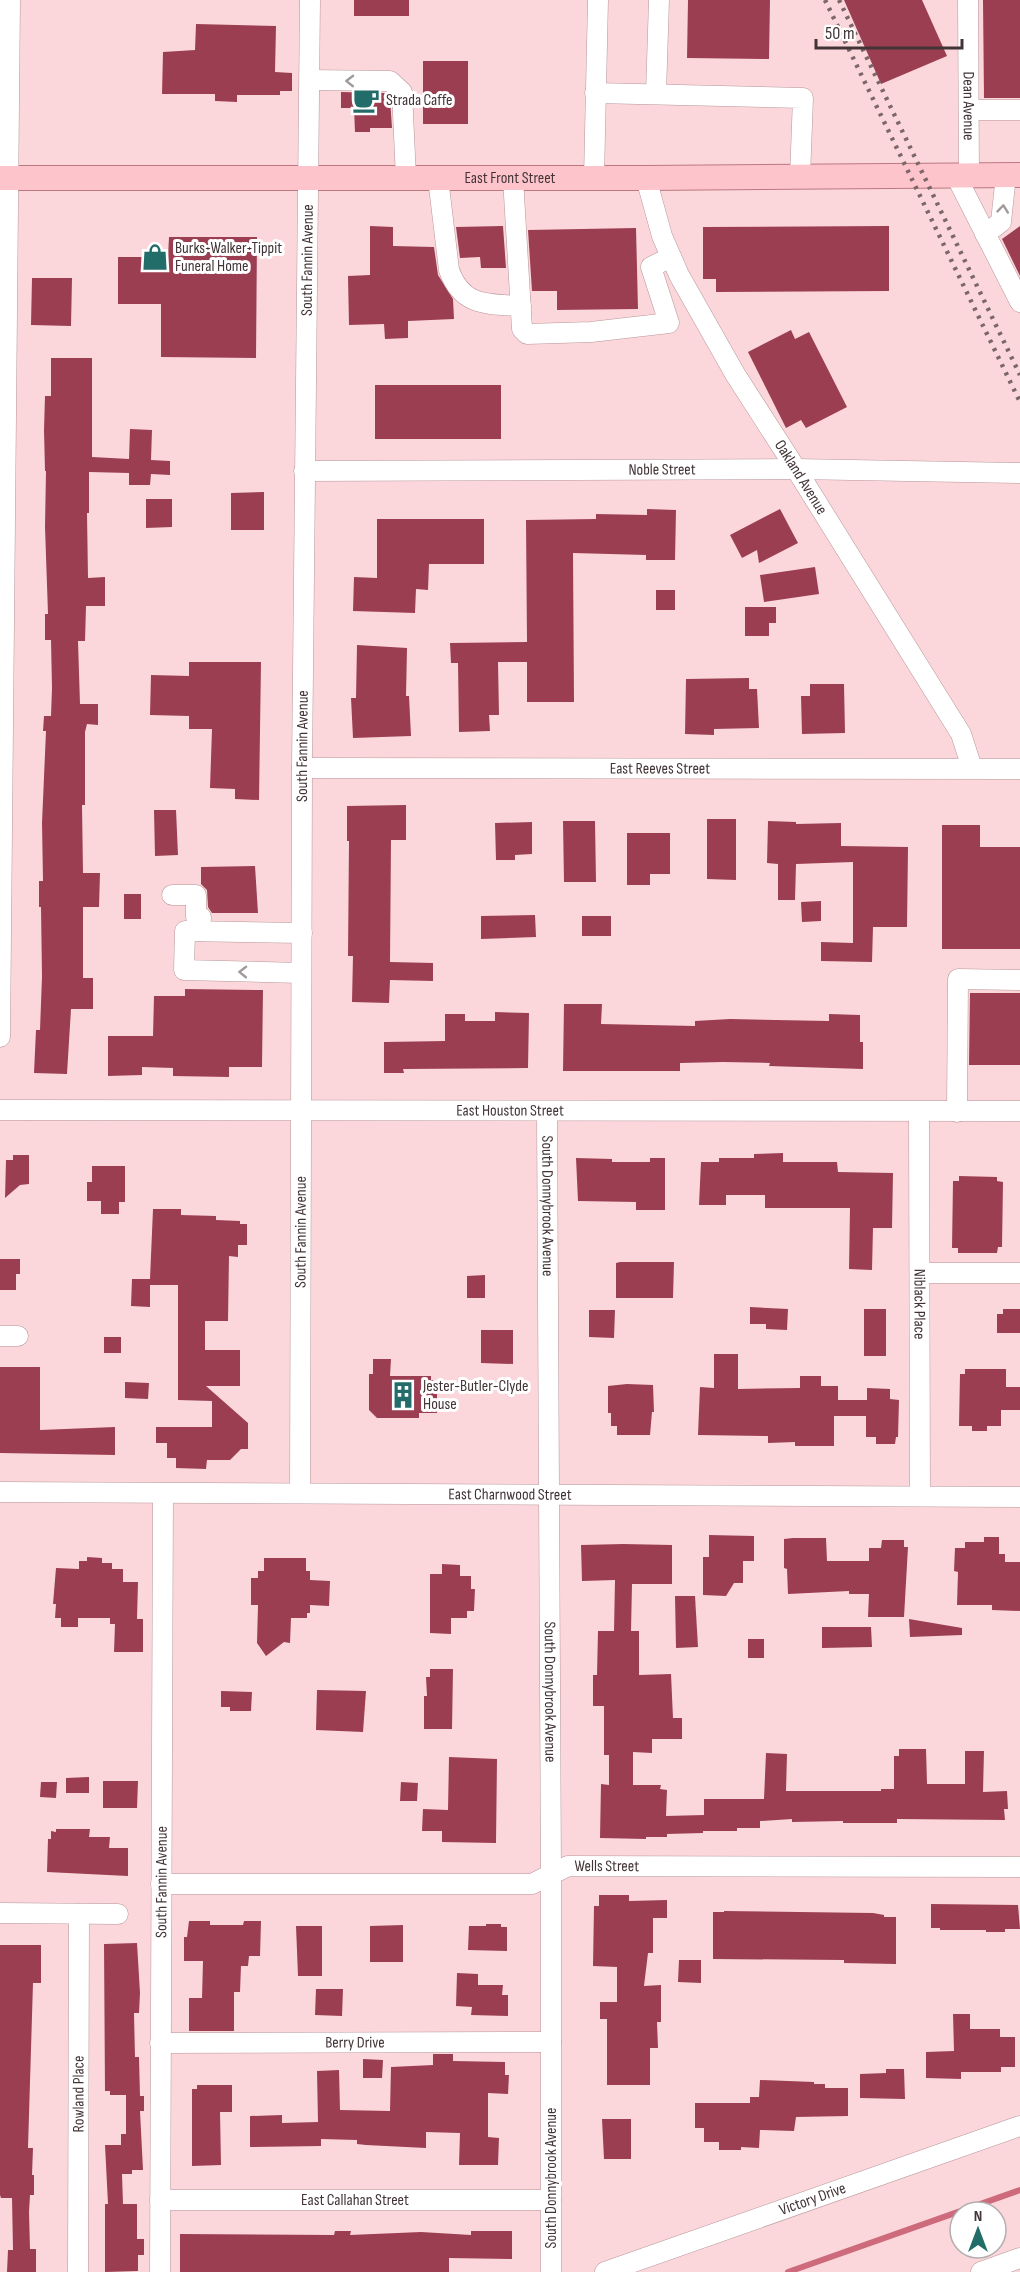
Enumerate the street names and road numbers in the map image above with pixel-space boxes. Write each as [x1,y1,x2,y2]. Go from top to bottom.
street label: Dean Avenue [959,71,978,141]
street label: East Front Street [465,169,556,188]
street label: South Fannin Avenue [297,204,317,316]
street label: Oakland Avenue [770,436,831,518]
street label: Noble Street [628,460,696,479]
street label: South Fannin Avenue [292,690,312,802]
street label: East Reeves Street [610,759,710,778]
street label: East Houston Street [456,1101,564,1120]
street label: South Donnybrook Avenue [538,1135,557,1277]
street label: South Fannin Avenue [291,1176,310,1288]
street label: Niblack Place [910,1269,929,1339]
street label: East Charnwood Street [448,1485,572,1504]
street label: South Donnybrook Avenue [540,1621,560,1763]
street label: South Fannin Avenue [152,1826,171,1938]
street label: Wells Street [574,1857,639,1876]
street label: Berry Drive [325,2033,385,2052]
street label: Rowland Place [69,2056,88,2132]
street label: South Donnybrook Avenue [542,2108,561,2248]
street label: Victory Drive [777,2179,848,2219]
street label: East Callahan Street [301,2191,409,2210]

